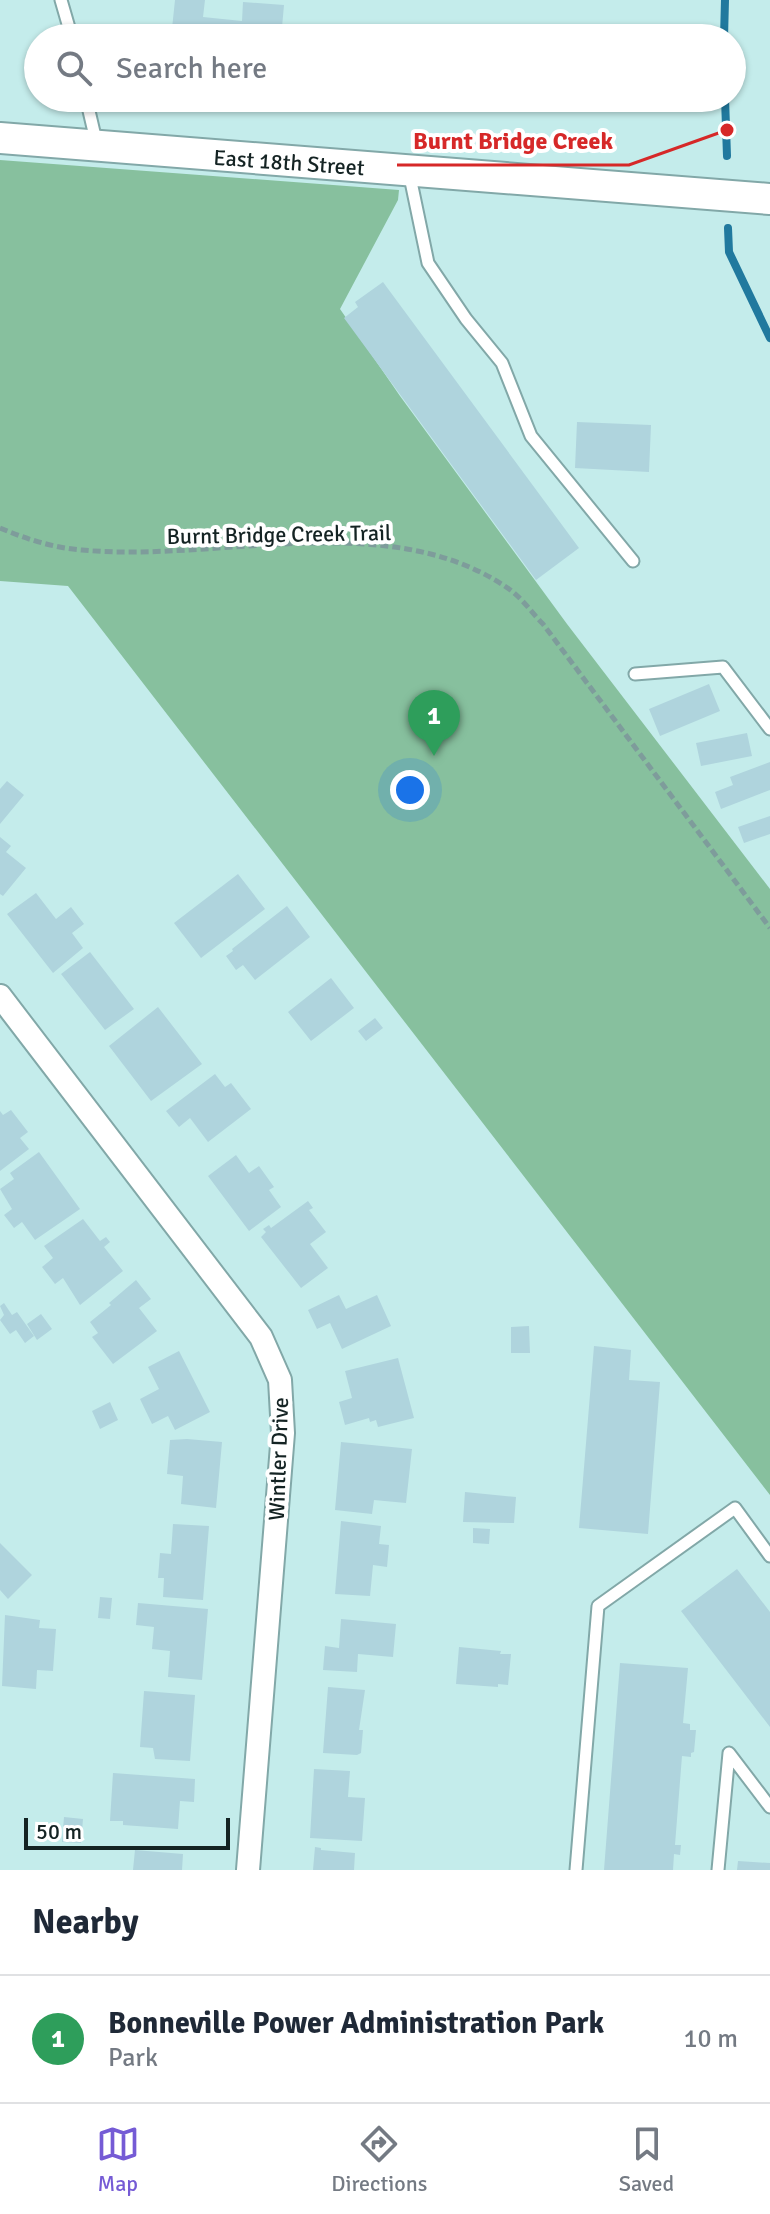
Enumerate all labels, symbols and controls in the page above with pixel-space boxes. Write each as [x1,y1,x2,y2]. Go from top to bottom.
search box [24,24,746,112]
icon: search [52,46,96,90]
text: Search here [116,50,267,87]
callout: Burnt Bridge Creek [397,117,629,165]
text: Burnt Bridge Creek [413,126,613,156]
street label: East 18th Street [213,144,366,181]
street label: Burnt Bridge Creek Trail [166,519,392,550]
pin: 1 [408,690,460,756]
your location [390,770,430,810]
street label: Wintler Drive [263,1397,294,1521]
scale bar [24,1814,230,1850]
text: 50 m [36,1818,82,1845]
text: Nearby [32,1901,139,1943]
text: Bonneville Power Administration Park [108,2005,604,2042]
text: 1 [51,2023,65,2055]
text: 10 m [683,2023,738,2055]
text: Park [108,2042,158,2074]
tab: Map [96,2122,140,2197]
tab: Directions [331,2122,427,2197]
tab: Saved [619,2122,674,2197]

